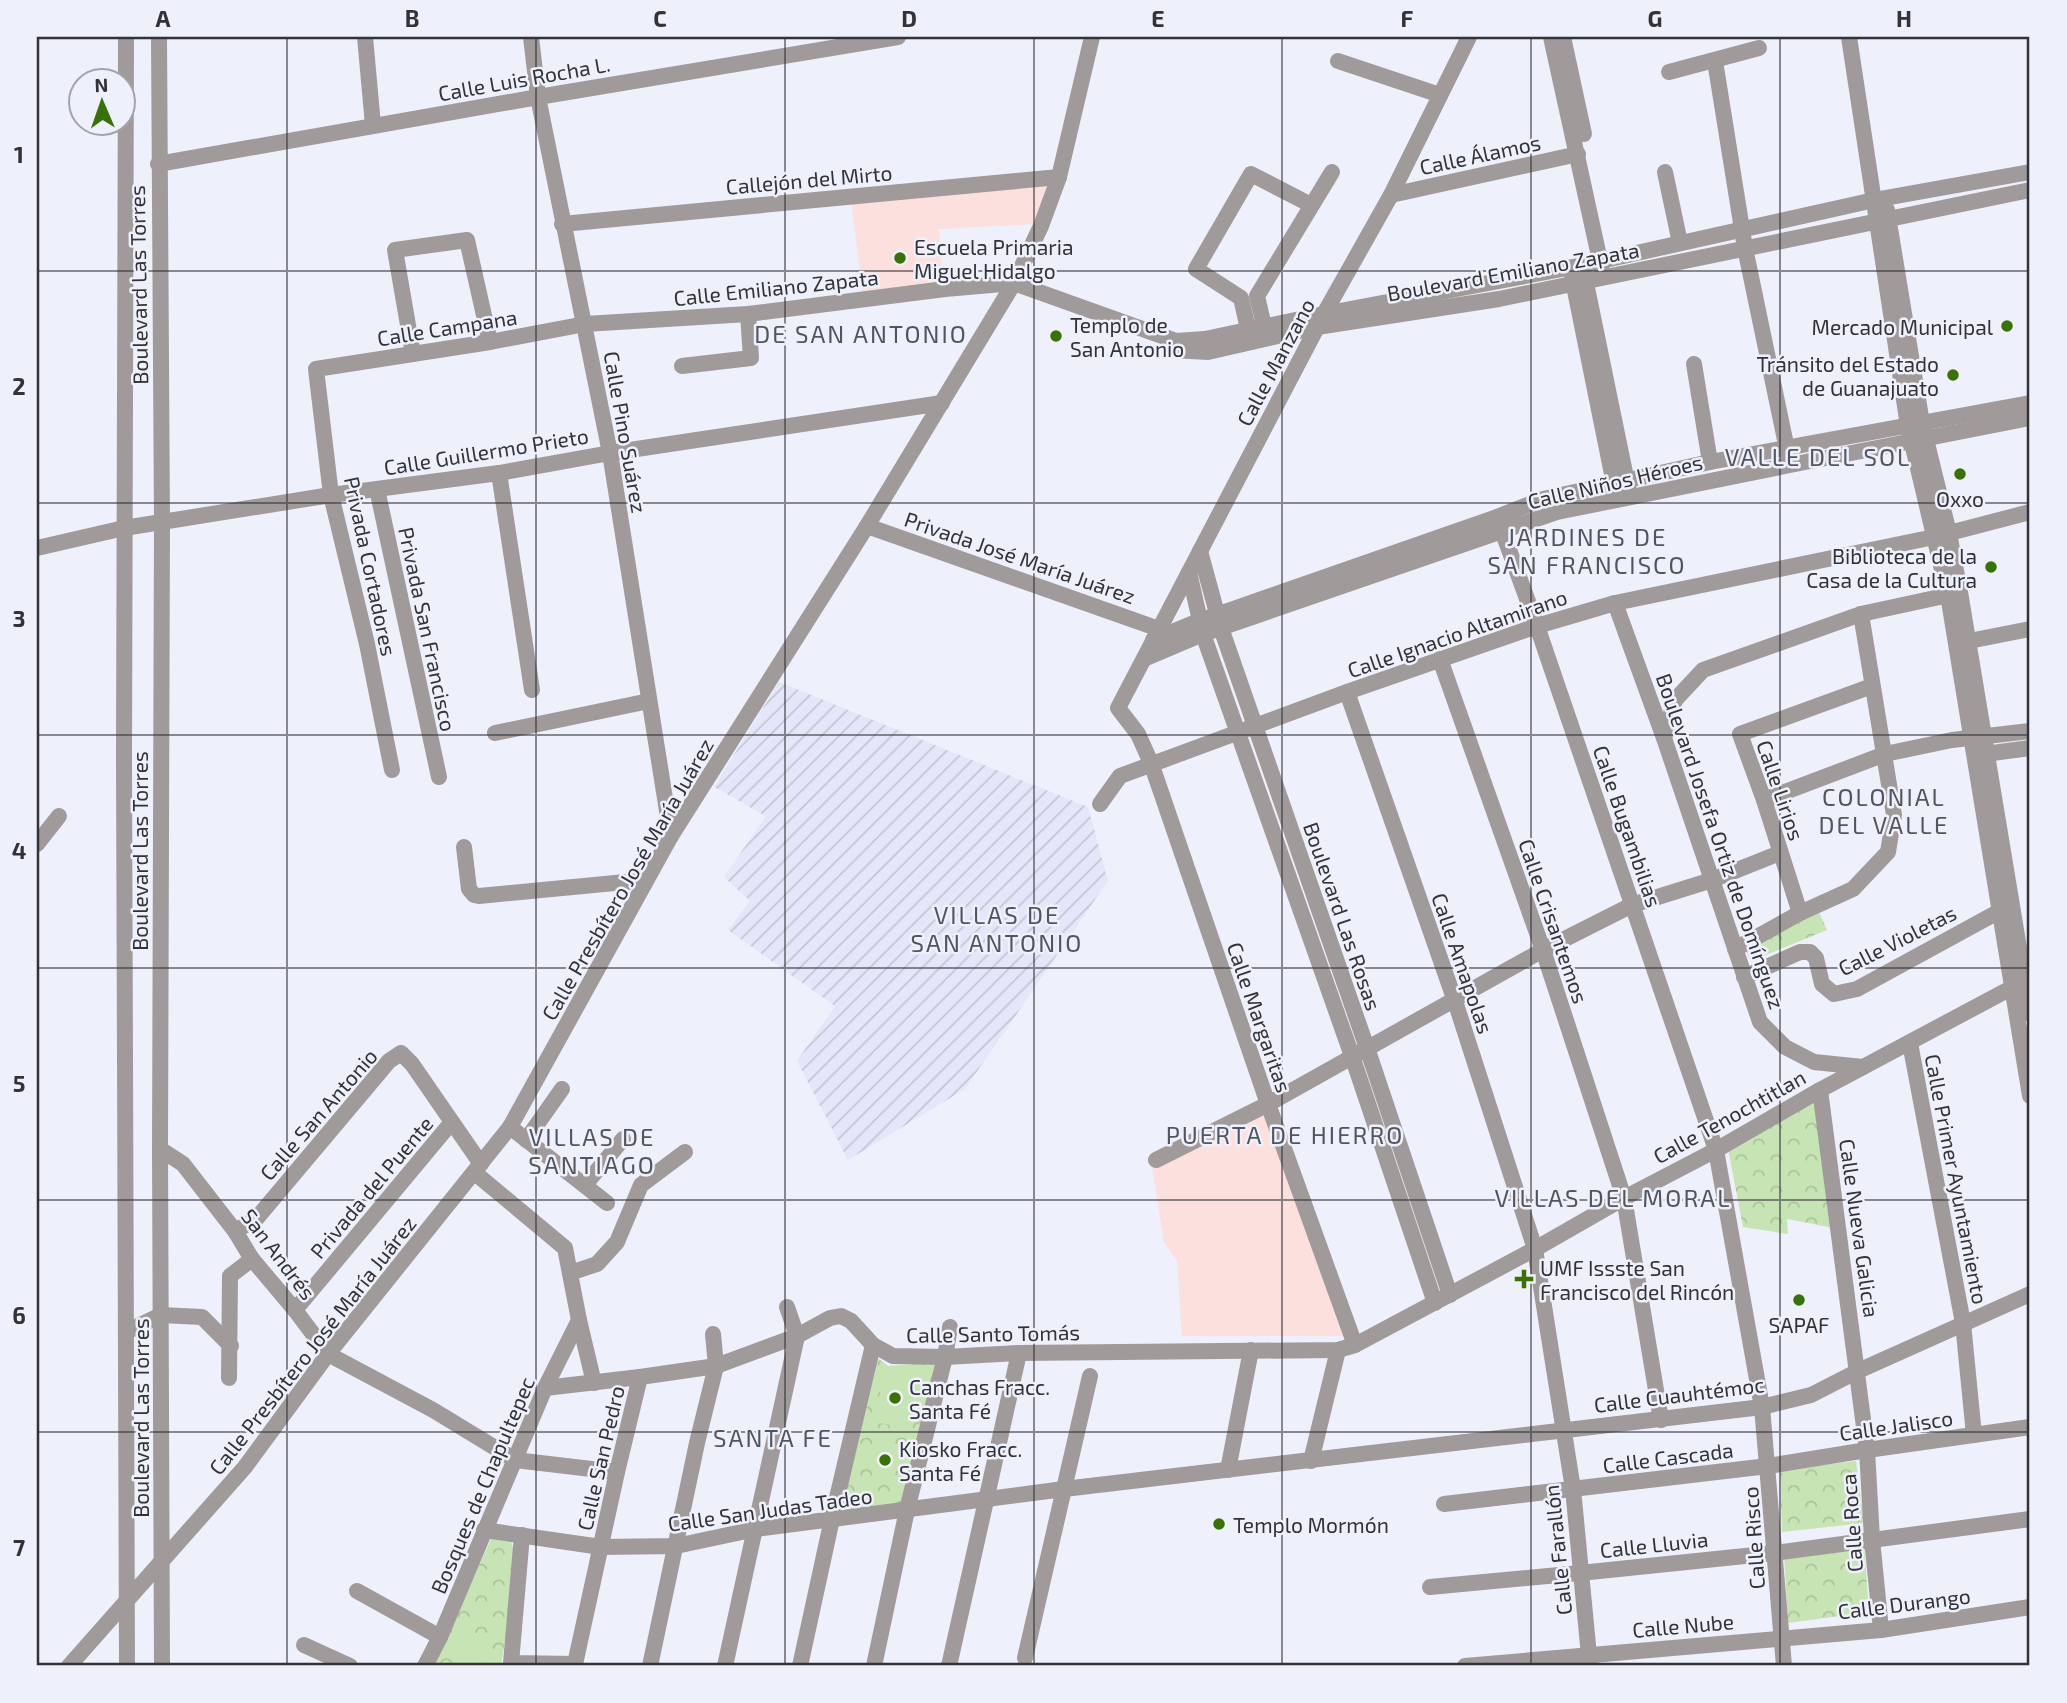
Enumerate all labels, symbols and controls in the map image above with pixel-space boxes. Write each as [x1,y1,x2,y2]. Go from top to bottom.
text: A [155,4,171,32]
text: B [405,4,419,32]
text: C [653,4,667,32]
text: D [901,4,917,32]
text: E [1151,4,1165,32]
text: F [1401,4,1414,32]
text: G [1648,4,1662,32]
text: H [1896,4,1912,32]
street label: Calle Luis Rocha L. [436,51,612,105]
north arrow [66,66,136,136]
text: N [94,73,109,96]
street label: Calle Álamos [1417,129,1543,179]
text: 1 [14,140,24,168]
street label: Callejón del Mirto [725,159,893,200]
street label: Boulevard Las Torres [124,185,152,385]
place label: Escuela Primaria Miguel Hidalgo [914,234,1074,283]
street label: Boulevard Emiliano Zapata [1385,236,1641,306]
marker: Escuela Primaria Miguel Hidalgo [892,250,908,266]
street label: Calle Emiliano Zapata [672,264,880,310]
street label: Calle Manzano [1231,294,1319,430]
street label: Calle Campana [375,304,519,350]
place label: Templo de San Antonio [1070,312,1184,361]
place label: Mercado Municipal [1811,314,1994,339]
marker: Mercado Municipal [1999,318,2015,334]
district label: DE SAN ANTONIO [754,319,968,348]
marker: Templo de San Antonio [1048,328,1064,344]
street label: Calle Pino Suárez [599,349,653,515]
place label: Tránsito del Estado de Guanajuato [1756,351,1939,401]
marker: Tránsito del Estado de Guanajuato [1945,367,1961,383]
text: 2 [12,372,26,400]
street label: Calle Guillermo Prieto [382,422,590,480]
district label: VALLE DEL SOL [1725,442,1911,471]
street label: Calle Niños Héroes [1525,449,1705,513]
marker: Oxxo [1952,466,1968,482]
street label: Privada Cortadores [340,474,402,658]
place label: Oxxo [1936,486,1984,511]
street label: Privada José María Juárez [901,506,1139,608]
district label: JARDINES DE SAN FRANCISCO [1487,522,1687,579]
street label: Privada San Francisco [394,525,462,733]
place label: Biblioteca de la Casa de la Cultura [1806,543,1977,592]
marker: Biblioteca de la Casa de la Cultura [1983,559,1999,575]
street label: Calle Ignacio Altamirano [1344,584,1570,682]
text: 3 [12,604,26,632]
street label: Boulevard Josefa Ortiz de Domínguez [1652,670,1790,1012]
street label: Calle Presbítero José María Juárez [536,734,718,1024]
street label: Calle Lirios [1752,737,1810,843]
street label: Calle Bugambilias [1589,742,1667,910]
street label: Boulevard Las Torres [127,751,152,951]
district label: COLONIAL DEL VALLE [1819,782,1949,839]
street label: Boulevard Las Rosas [1299,819,1387,1013]
text: 4 [12,836,26,864]
street label: Calle Crisantemos [1514,836,1594,1006]
street label: Calle Amapolas [1427,889,1499,1037]
district label: VILLAS DE SAN ANTONIO [911,900,1083,957]
street label: Calle Violetas [1834,900,1960,980]
street label: Calle Margaritas [1223,939,1297,1095]
street label: Calle San Antonio [254,1043,382,1185]
street label: Calle Primer Ayuntamiento [1920,1052,1994,1306]
street label: Calle Tenochtitlan [1648,1064,1810,1168]
text: 5 [13,1069,25,1097]
street label: Privada del Puente [304,1111,438,1263]
district label: PUERTA DE HIERRO [1166,1120,1404,1149]
district label: VILLAS DE SANTIAGO [528,1122,656,1179]
street label: Calle Nueva Galicia [1835,1137,1885,1319]
district label: VILLAS DEL MORAL [1494,1183,1732,1212]
street label: San Andrés [237,1204,321,1304]
street label: Calle Presbítero José María Juárez [203,1211,421,1479]
place label: UMF Issste San Francisco del Rincón [1540,1255,1734,1304]
marker: UMF Issste San Francisco del Rincón [1514,1269,1534,1289]
marker: SAPAF [1791,1292,1807,1308]
text: 6 [12,1301,26,1329]
place label: SAPAF [1769,1312,1829,1337]
street label: Boulevard Las Torres [128,1318,153,1518]
street label: Calle Santo Tomás [906,1319,1080,1347]
street label: Calle Cuauhtémoc [1592,1371,1766,1417]
street label: Bosques de Chapultepec [425,1373,539,1597]
place label: Canchas Fracc. Santa Fé [909,1374,1050,1423]
street label: Calle San Pedro [571,1383,629,1533]
marker: Canchas Fracc. Santa Fé [887,1390,903,1406]
street label: Calle Jalisco [1838,1405,1954,1445]
district label: SANTA FE [713,1423,833,1452]
place label: Kiosko Fracc. Santa Fé [899,1436,1022,1485]
street label: Calle Cascada [1601,1437,1735,1477]
marker: Kiosko Fracc. Santa Fé [877,1452,893,1468]
street label: Calle Roca [1835,1473,1867,1573]
street label: Calle San Judas Tadeo [666,1482,874,1536]
street label: Calle Farallón [1538,1484,1576,1616]
street label: Calle Risco [1737,1486,1769,1590]
place label: Templo Mormón [1233,1512,1389,1537]
marker: Templo Mormón [1211,1516,1227,1532]
street label: Calle Lluvia [1599,1526,1709,1562]
text: 7 [13,1533,25,1561]
street label: Calle Durango [1836,1582,1972,1624]
street label: Calle Nube [1631,1608,1735,1642]

